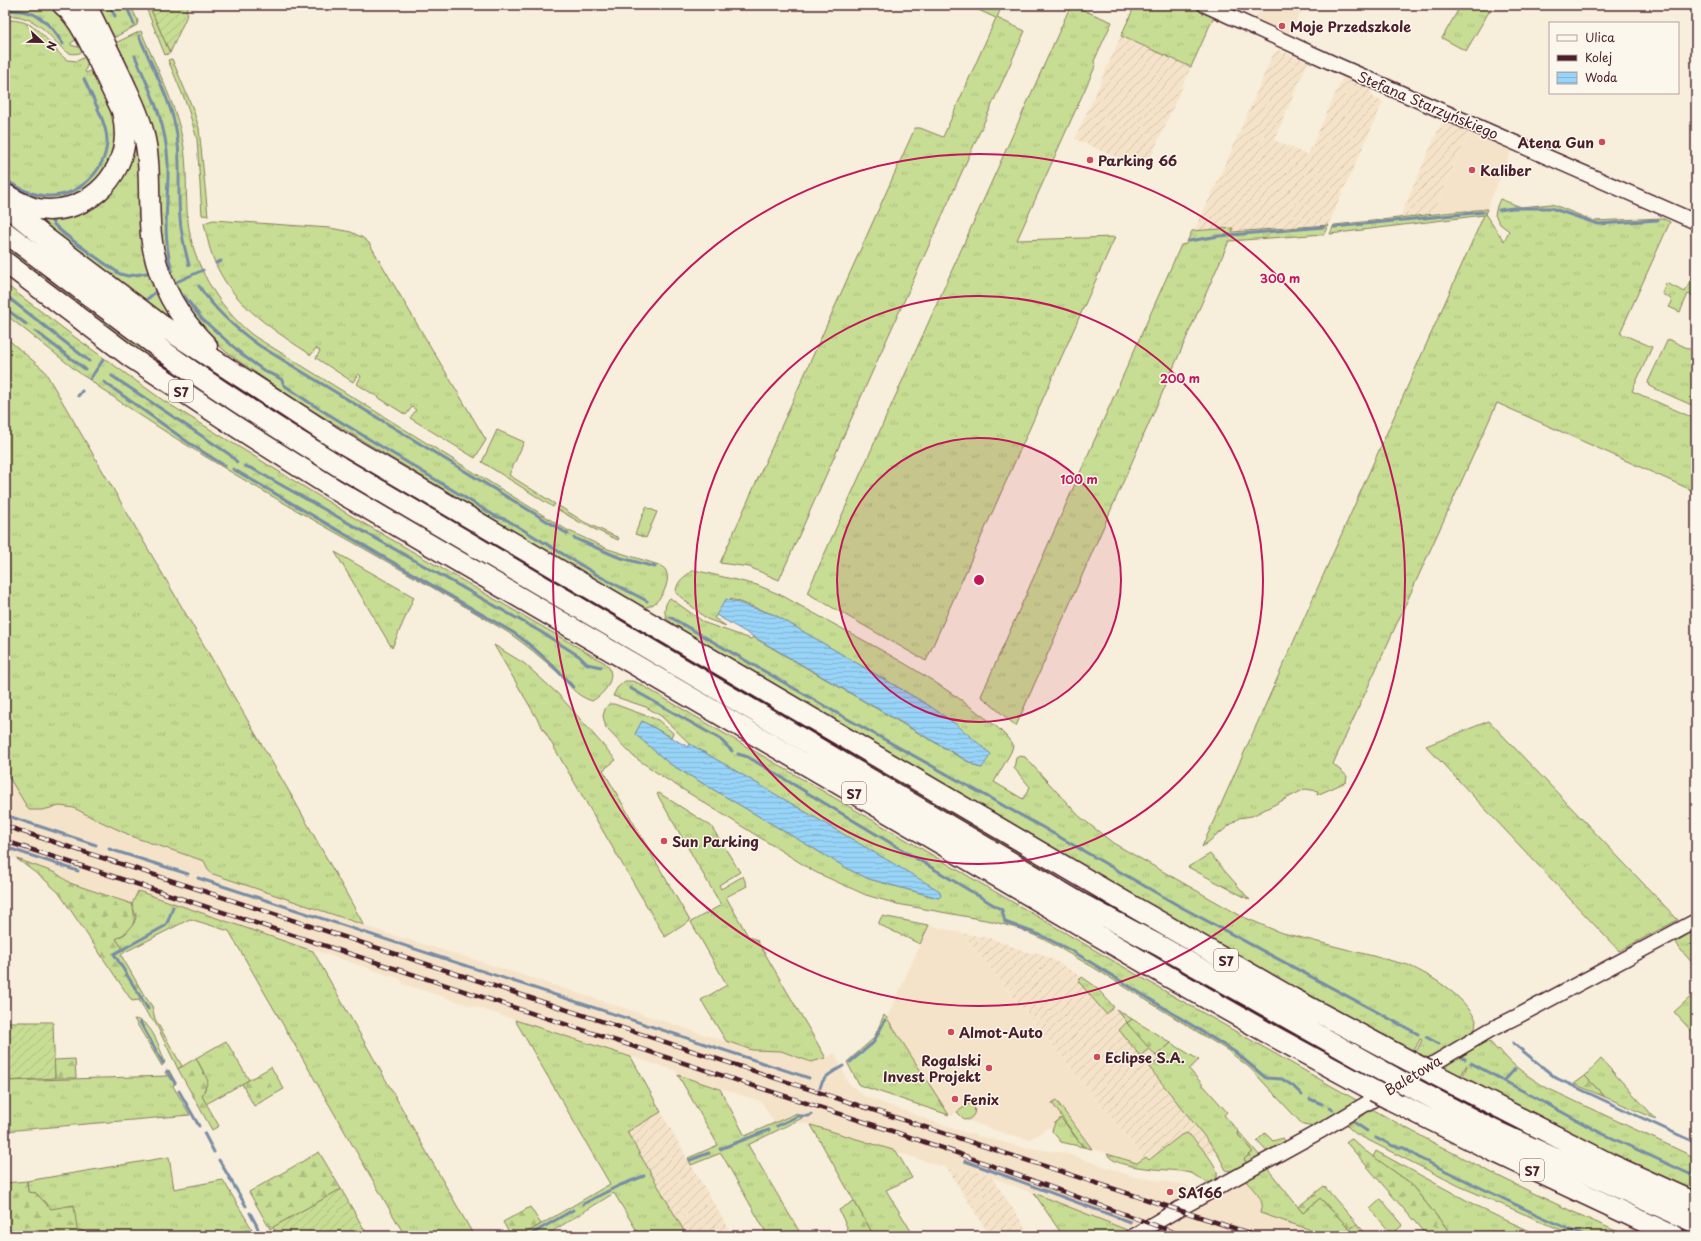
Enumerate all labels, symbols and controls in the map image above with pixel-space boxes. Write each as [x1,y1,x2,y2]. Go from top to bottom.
place label: Moje Przedszkole [1290,16,1411,37]
marker: Moje Przedszkole [1277,21,1287,31]
north arrow [22,22,62,62]
legend [1549,22,1679,94]
text: Ulica [1585,28,1615,46]
text: N [42,39,61,53]
text: Kolej [1585,48,1612,66]
street label: Stefana Starzyńskiego [1354,66,1502,144]
text: Woda [1585,68,1618,86]
place label: Atena Gun [1518,132,1594,153]
marker: Atena Gun [1597,137,1607,147]
place label: Parking 66 [1098,150,1177,171]
marker: Parking 66 [1085,155,1095,165]
place label: Kaliber [1480,160,1532,181]
marker: Kaliber [1467,165,1477,175]
text: 300 m [1260,269,1300,287]
text: 200 m [1160,369,1200,387]
road number: S7 [169,380,193,402]
text: 100 m [1060,470,1098,488]
centre of rings [972,573,986,587]
road number: S7 [842,782,866,804]
place label: Sun Parking [672,831,759,852]
marker: Sun Parking [659,836,669,846]
road number: S7 [1214,949,1238,971]
place label: Almot-Auto [959,1022,1043,1043]
marker: Almot-Auto [946,1027,956,1037]
place label: Eclipse S.A. [1105,1047,1185,1068]
place label: Rogalski Invest Projekt [883,1050,981,1087]
street label: Baletowa [1381,1050,1446,1100]
marker: Eclipse S.A. [1092,1052,1102,1062]
marker: Rogalski Invest Projekt [984,1063,994,1073]
place label: Fenix [963,1089,999,1110]
marker: Fenix [950,1094,960,1104]
road number: S7 [1520,1159,1544,1181]
place label: SA166 [1178,1182,1222,1203]
marker: SA166 [1165,1187,1175,1197]

